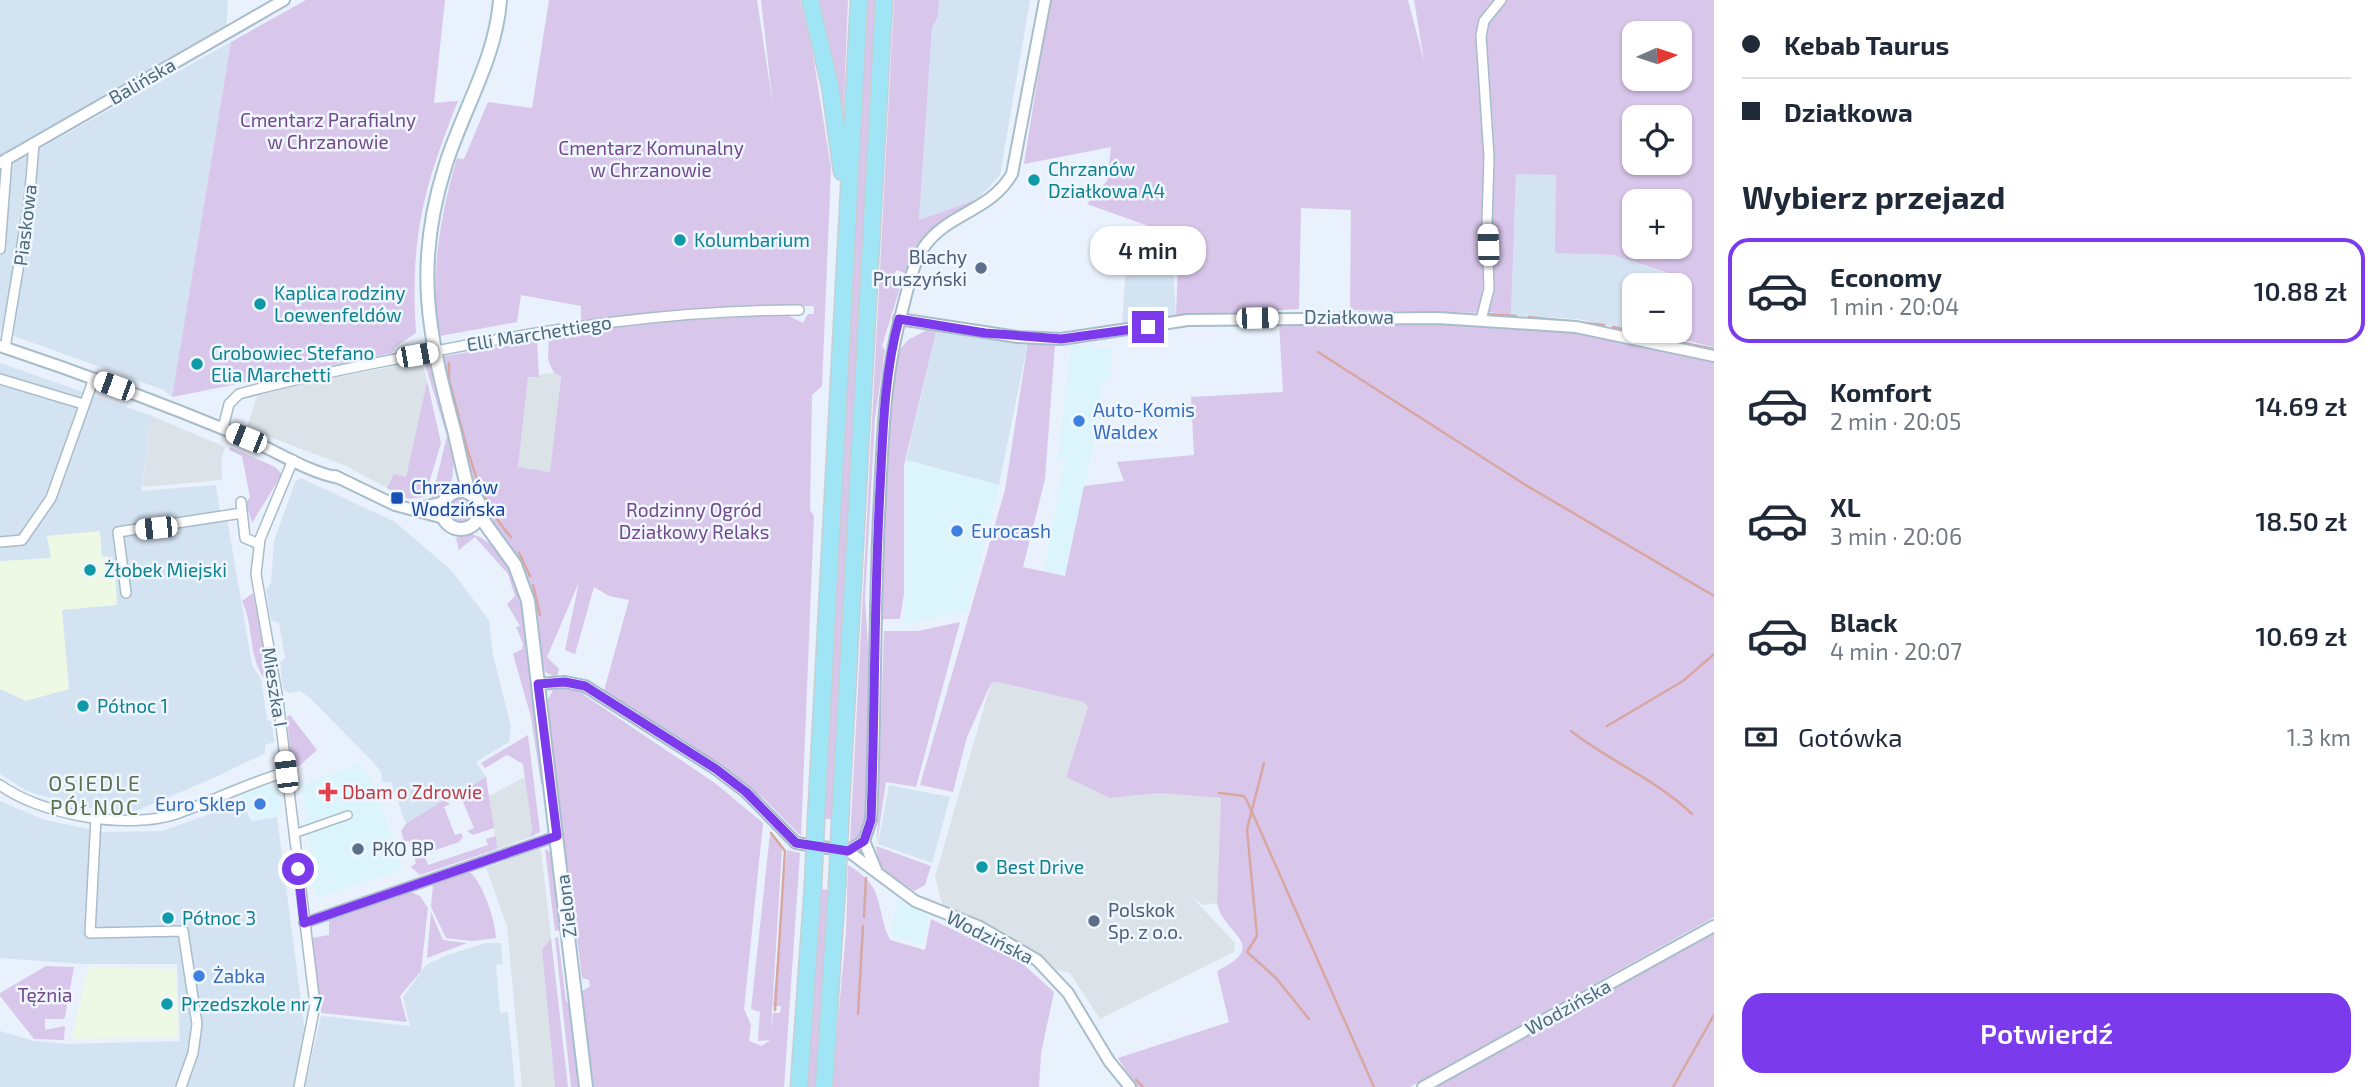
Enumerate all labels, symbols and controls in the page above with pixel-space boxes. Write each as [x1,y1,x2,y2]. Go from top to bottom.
north arrow [1622,21,1692,91]
map controls [1622,21,1692,343]
text: Kebab Taurus [1784,29,1949,60]
street label: Balińska [104,52,179,109]
text: Działkowa [1784,96,1913,127]
button: locate [1622,105,1692,175]
park label: Cmentarz Parafialny w Chrzanowie [240,108,416,153]
park label: Cmentarz Komunalny w Chrzanowie [558,136,744,181]
place label: Chrzanów Działkowa A4 [1048,157,1165,202]
marker: Chrzanów Działkowa A4 [1026,172,1042,188]
text: Wybierz przejazd [1742,177,2005,215]
street label: Piaskowa [8,183,41,267]
button: + [1622,189,1692,259]
car [1477,224,1500,266]
callout: 4 min [1090,226,1206,274]
place label: Kolumbarium [694,228,810,251]
marker: Kolumbarium [672,232,688,248]
text: 4 min [1118,236,1178,264]
place label: Blachy Pruszyński [873,245,967,290]
icon: car [1746,259,1809,322]
marker: Blachy Pruszyński [973,260,989,276]
text: Economy [1830,261,1942,292]
button: − [1622,273,1692,343]
text: 10.88 zł [2254,275,2347,306]
place label: Kaplica rodziny Loewenfeldów [274,281,406,326]
text: 1 min · 20:04 [1830,292,1959,320]
marker: Kaplica rodziny Loewenfeldów [252,296,268,312]
street label: Działkowa [1304,305,1394,328]
car [1236,307,1279,329]
street label: Elli Marchettiego [465,310,613,355]
route end [1132,311,1164,343]
place label: Grobowiec Stefano Elia Marchetti [211,341,374,386]
car [395,341,440,369]
marker: Grobowiec Stefano Elia Marchetti [189,356,205,372]
car [91,369,138,403]
icon: car [1746,374,1809,437]
text: Komfort [1830,376,1932,407]
text: 14.69 zł [2255,390,2347,421]
place label: Auto-Komis Waldex [1093,398,1195,443]
text: 2 min · 20:05 [1830,407,1961,435]
marker: Auto-Komis Waldex [1071,413,1087,429]
car [223,420,270,456]
place label: Chrzanów Wodzińska [411,475,506,520]
icon: car [1746,489,1809,552]
marker: Chrzanów Wodzińska [389,490,405,506]
text: XL [1830,491,1861,522]
park label: Rodzinny Ogród Działkowy Relaks [619,498,769,543]
text: 18.50 zł [2255,505,2347,536]
car [135,515,178,541]
place label: Eurocash [971,519,1051,542]
text: 3 min · 20:06 [1830,522,1962,550]
marker: Eurocash [949,523,965,539]
place label: Żłobek Miejski [104,558,227,581]
marker: Żłobek Miejski [82,562,98,578]
icon: car [1746,604,1809,667]
text: Black [1830,606,1898,637]
text: 10.69 zł [2255,620,2347,651]
text: 4 min · 20:07 [1830,637,1962,665]
street label: Mieszka I [258,645,293,728]
place label: Północ 1 [97,694,168,717]
marker: Północ 1 [75,698,91,714]
icon: cash [1742,718,1780,756]
text: Gotówka [1798,721,1903,752]
text: 1.3 km [2287,723,2351,751]
car [274,750,299,794]
district label: OSIEDLE PÓŁNOC [48,770,142,819]
place label: Dbam o Zdrowie [342,780,482,803]
marker: Dbam o Zdrowie [320,784,336,800]
place label: Euro Sklep [155,792,246,815]
marker: Euro Sklep [252,796,268,812]
place label: PKO BP [372,837,434,860]
marker: PKO BP [350,841,366,857]
route start [282,853,314,885]
place label: Best Drive [996,855,1084,878]
marker: Best Drive [974,859,990,875]
street label: Zielona [550,873,581,939]
place label: Polskok Sp. z o.o. [1108,898,1182,943]
street label: Wodzińska [943,905,1038,968]
place label: Północ 3 [182,906,256,929]
marker: Północ 3 [160,910,176,926]
marker: Polskok Sp. z o.o. [1086,913,1102,929]
place label: Żabka [213,964,265,987]
marker: Żabka [191,968,207,984]
street label: Wodzińska [1521,974,1615,1040]
park label: Tężnia [18,983,73,1006]
place label: Przedszkole nr 7 [181,992,323,1015]
button: Potwierdź [1742,993,2351,1073]
marker: Przedszkole nr 7 [159,996,175,1012]

